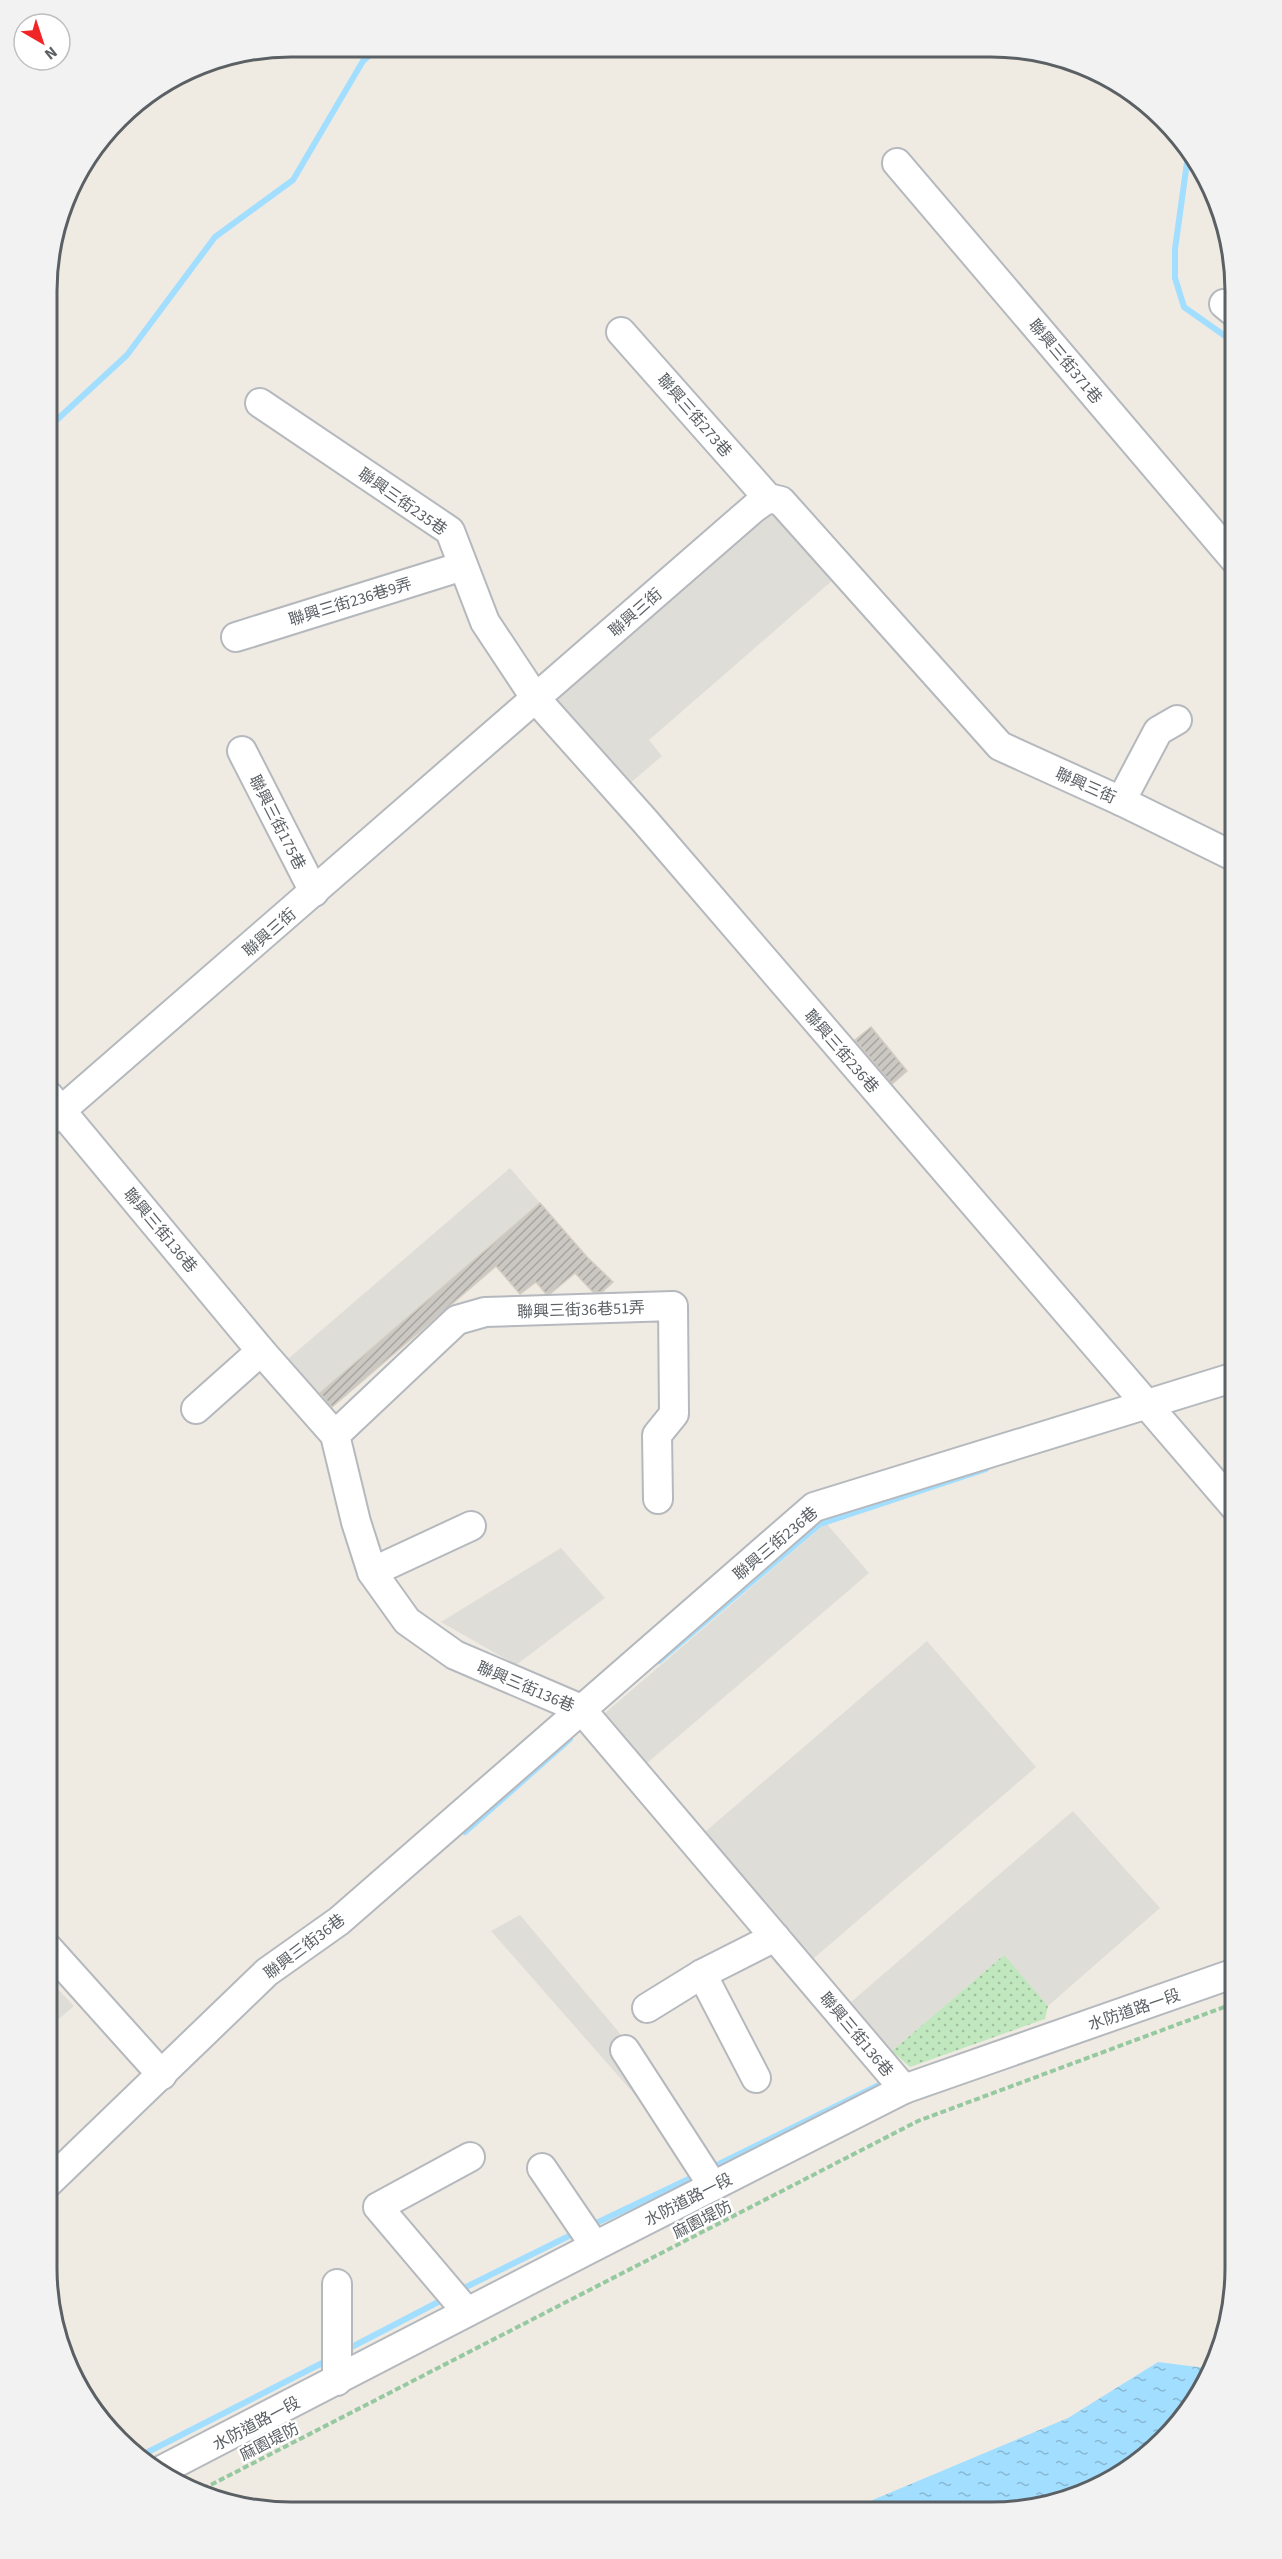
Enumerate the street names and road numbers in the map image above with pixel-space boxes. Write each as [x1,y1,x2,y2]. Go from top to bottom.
street label: 聯興三街371巷 [1023,315,1107,408]
street label: 聯興三街273巷 [652,369,737,462]
street label: 聯興三街235巷 [354,463,451,541]
street label: 聯興三街236巷9弄 [286,573,415,631]
street label: 聯興三街 [604,583,667,642]
street label: 聯興三街 [1052,763,1119,809]
street label: 聯興三街175巷 [244,771,310,874]
street label: 聯興三街 [238,903,301,962]
street label: 聯興三街236巷 [799,1005,884,1098]
street label: 聯興三街136巷 [118,1184,202,1277]
street label: 聯興三街36巷51弄 [517,1297,645,1323]
street label: 聯興三街236巷 [729,1502,822,1586]
street label: 聯興三街136巷 [474,1657,578,1717]
street label: 聯興三街36巷 [260,1909,350,1984]
street label: 水防道路一段 [1085,1984,1183,2036]
street label: 聯興三街136巷 [814,1988,898,2081]
street label: 水防道路一段 [641,2168,736,2231]
street label: 麻園堤防 [669,2196,736,2244]
street label: 水防道路一段 [209,2392,304,2456]
street label: 麻園堤防 [236,2418,303,2466]

